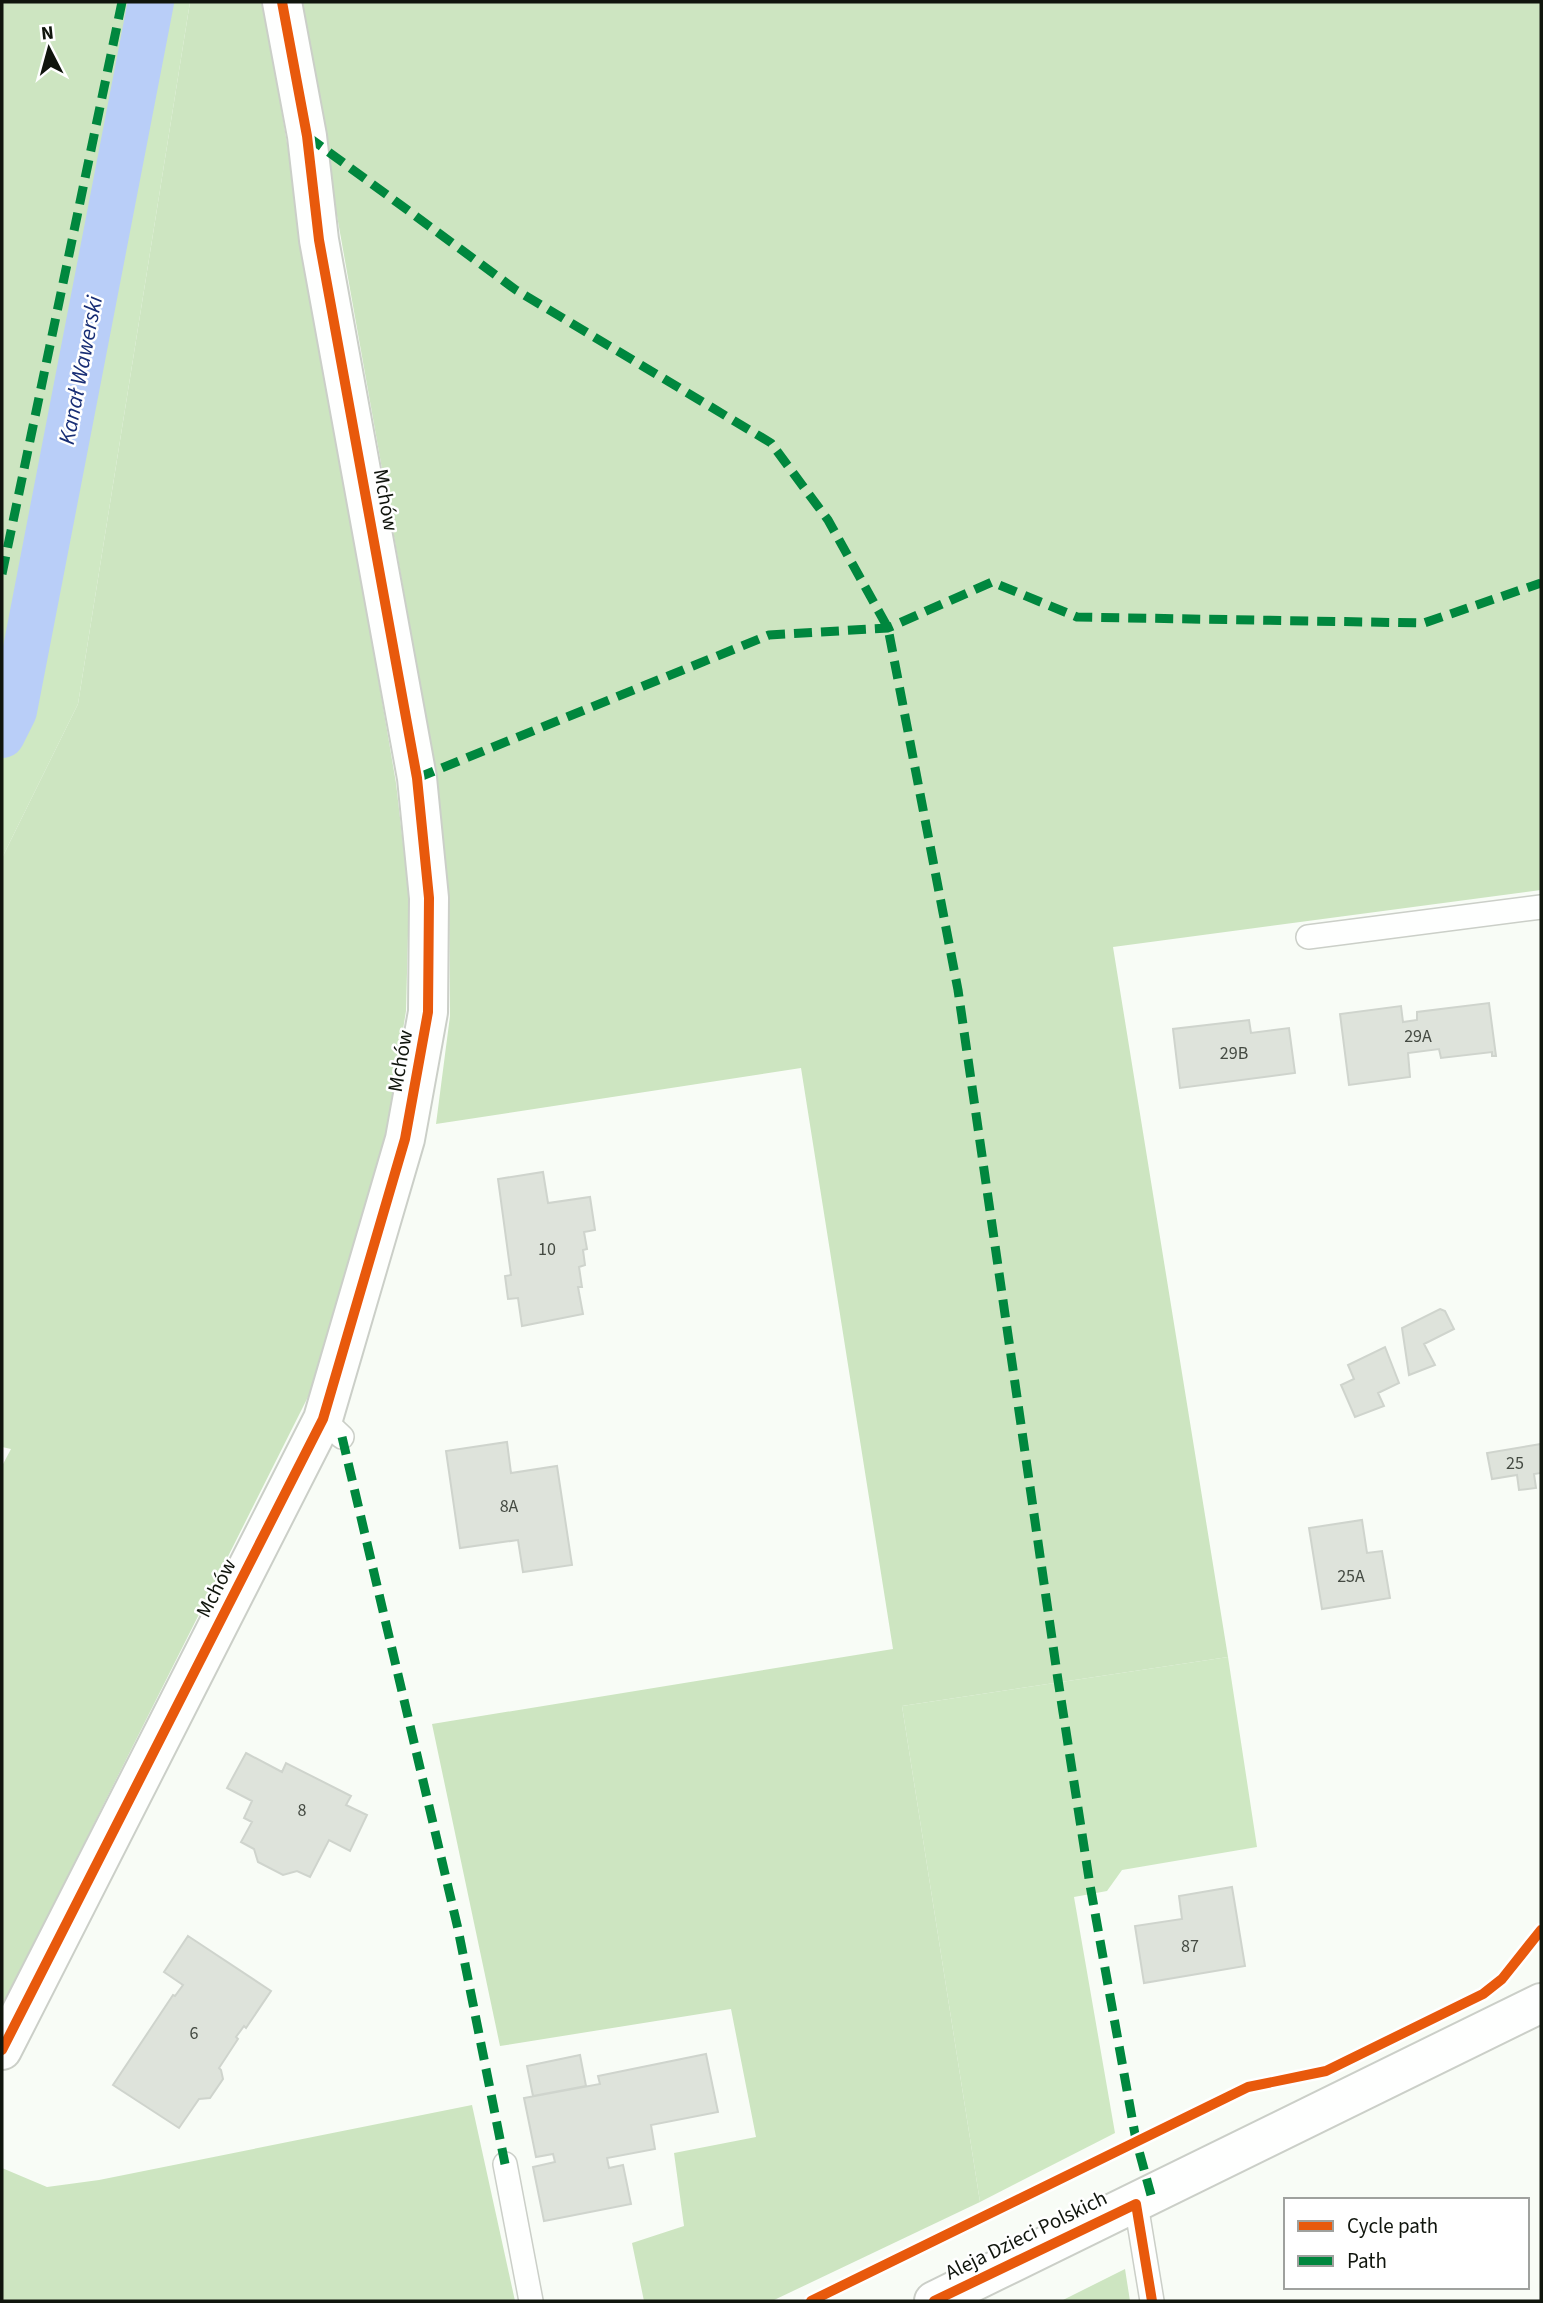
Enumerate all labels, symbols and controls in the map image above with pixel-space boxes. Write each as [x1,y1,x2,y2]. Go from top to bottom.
north arrow [14,14,84,84]
text: N [40,19,55,48]
water label: Kanał Wawerski [50,292,111,447]
street label: Mchów [366,467,406,533]
house number: 29A [1404,1024,1432,1049]
street label: Mchów [380,1028,420,1094]
house number: 29B [1220,1041,1248,1066]
house number: 10 [538,1237,556,1262]
house number: 25 [1506,1451,1524,1476]
house number: 8A [500,1494,519,1519]
street label: Mchów [188,1553,244,1623]
house number: 25A [1337,1564,1365,1589]
house number: 8 [298,1798,307,1823]
house number: 87 [1181,1934,1199,1959]
house number: 6 [190,2021,199,2046]
street label: Aleja Dzieci Polskich [940,2183,1112,2287]
legend [1284,2198,1529,2289]
text: Cycle path [1347,2211,1438,2241]
text: Path [1347,2246,1387,2276]

